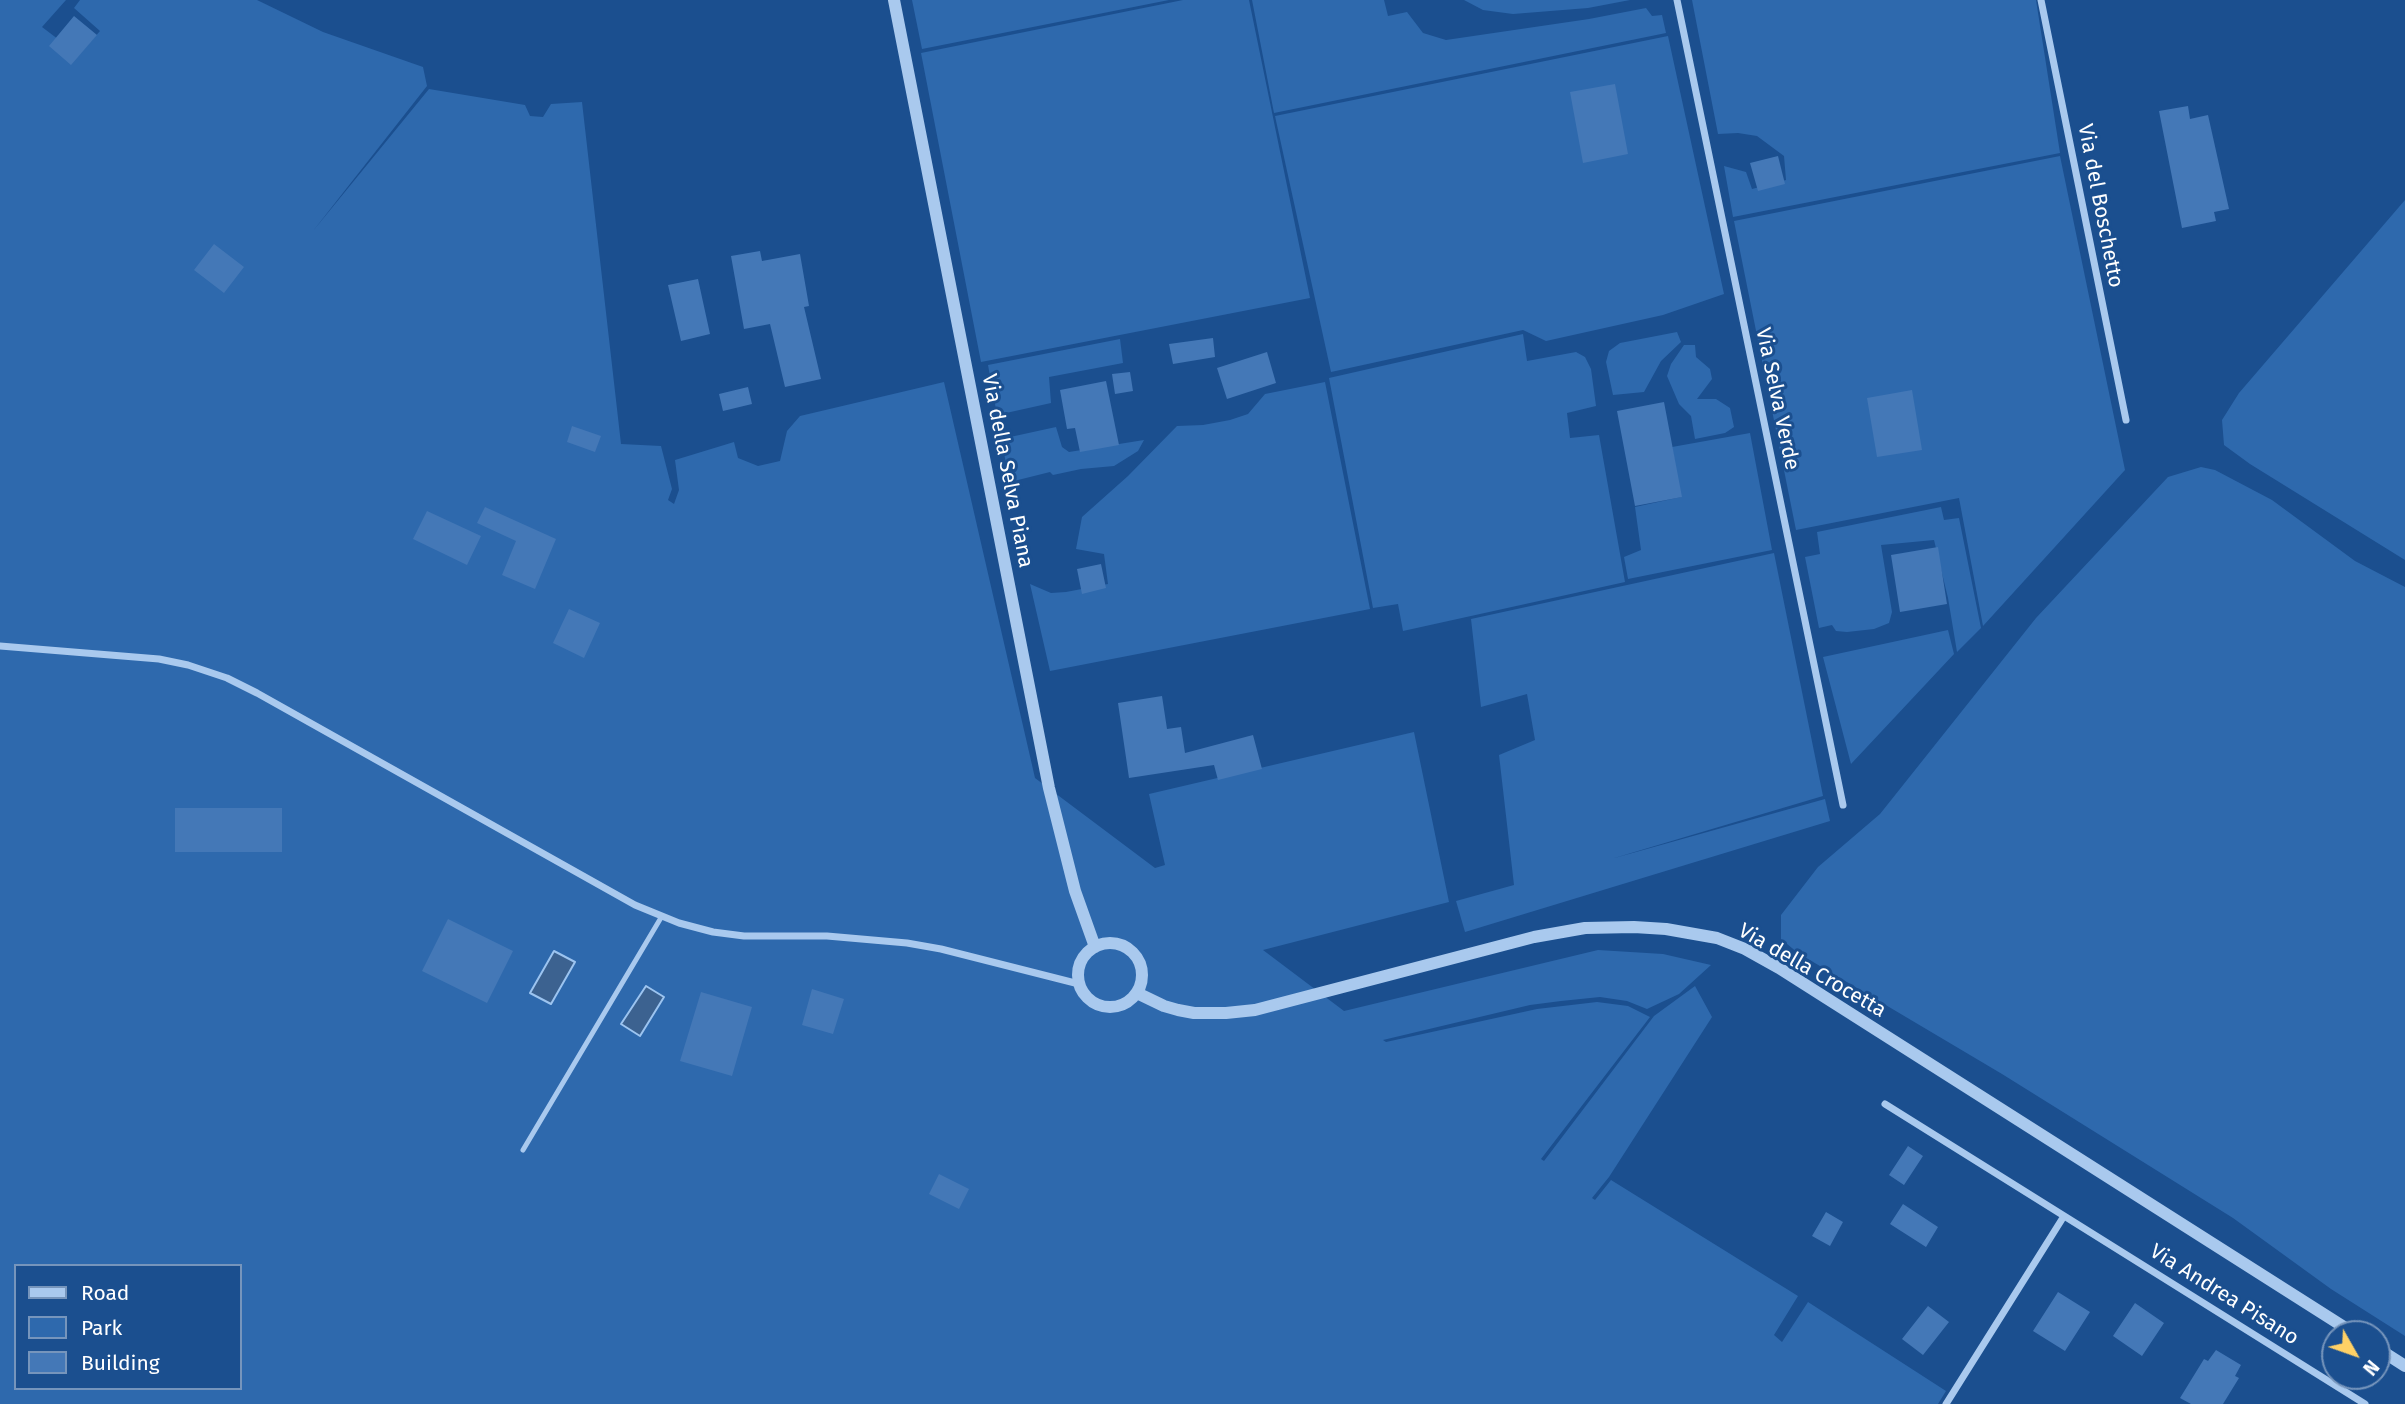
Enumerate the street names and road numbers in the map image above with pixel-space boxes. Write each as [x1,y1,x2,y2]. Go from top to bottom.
street label: Via del Boschetto [2072,122,2128,290]
street label: Via Selva Verde [1750,326,1804,472]
street label: Via della Selva Piana [976,372,1038,570]
street label: Via della Crocetta [1734,918,1890,1024]
street label: Via Andrea Pisano [2145,1239,2303,1351]

